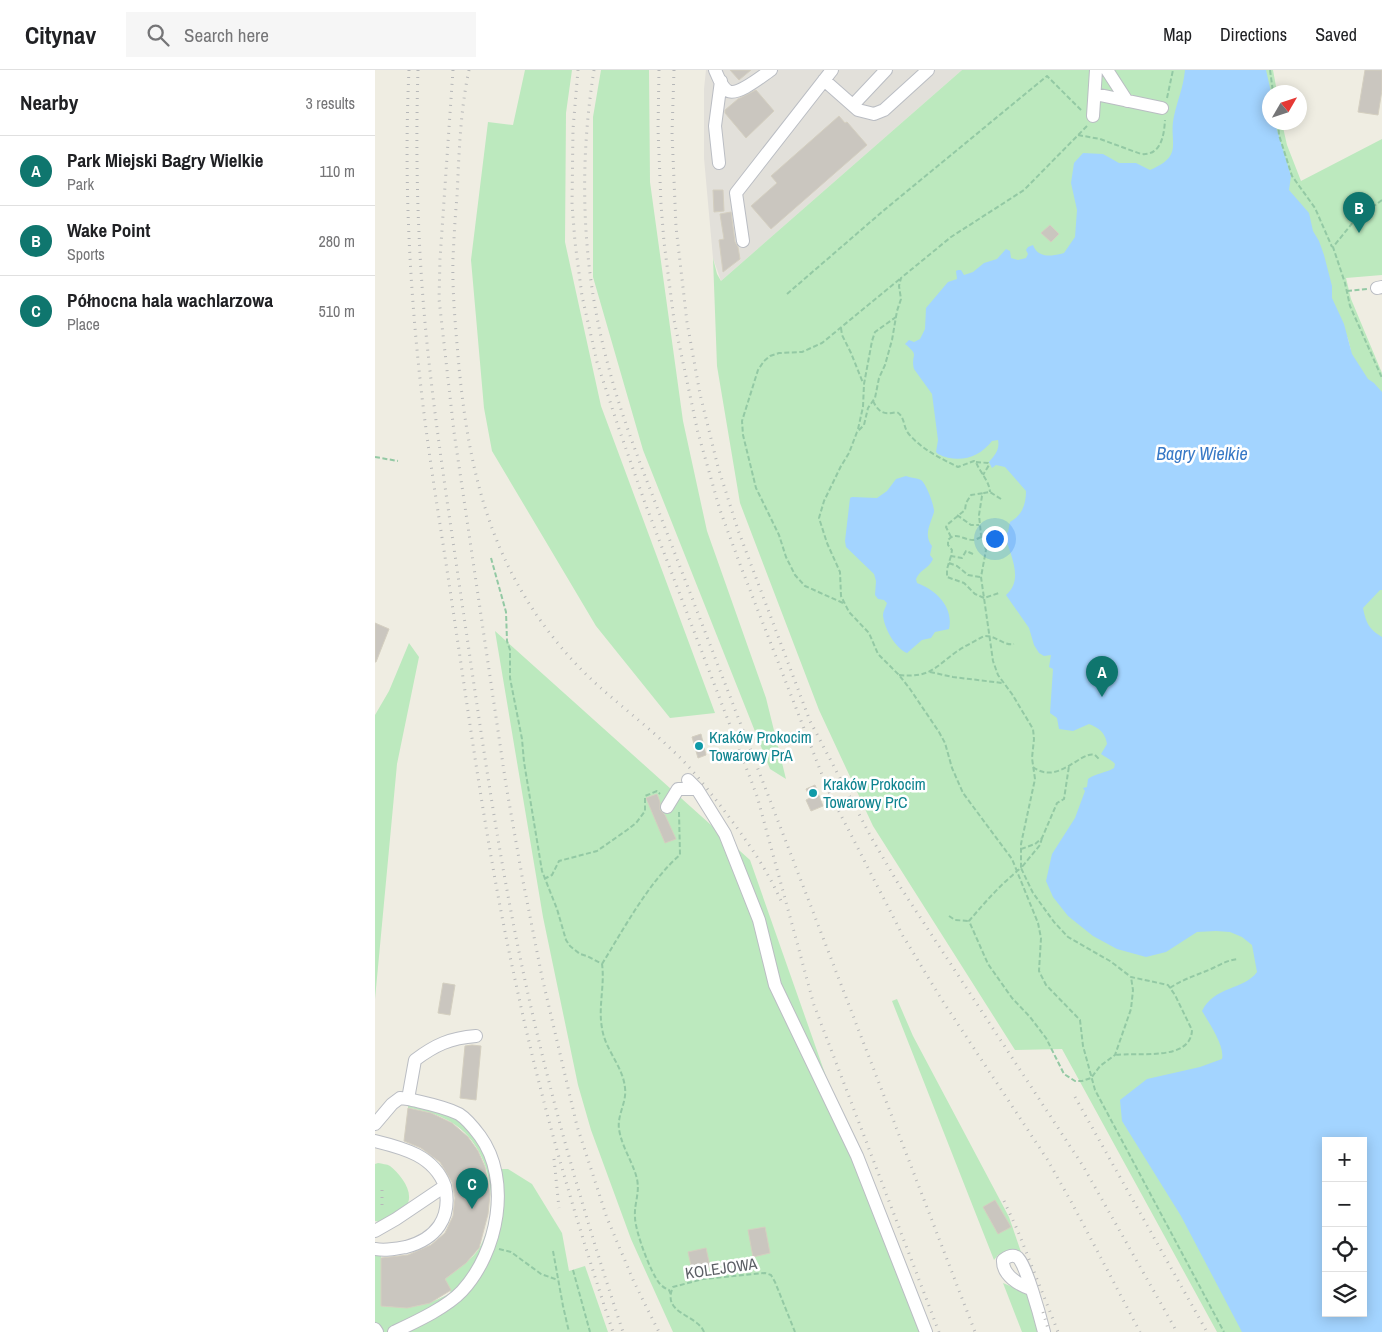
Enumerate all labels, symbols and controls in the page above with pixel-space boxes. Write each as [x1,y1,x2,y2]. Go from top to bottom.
search box [126,12,476,57]
text: Citynav [25,19,96,51]
icon: search [144,21,172,49]
text: Search here [184,22,269,48]
text: Map [1163,22,1192,47]
text: Directions [1220,22,1287,47]
text: Saved [1315,22,1357,47]
north arrow [1262,85,1307,130]
text: Nearby [20,88,78,117]
text: 3 results [305,92,355,114]
text: Park Miejski Bagry Wielkie [67,147,263,173]
text: A [31,160,41,182]
text: 110 m [319,160,355,182]
text: Park [67,173,94,195]
pin: B [1343,192,1375,233]
text: Wake Point [67,217,150,243]
text: B [31,230,41,252]
text: 280 m [319,230,355,252]
text: Sports [67,243,105,265]
text: Północna hala wachlarzowa [67,287,273,313]
text: C [31,300,41,322]
text: 510 m [319,300,355,322]
text: Place [67,313,100,335]
water label: Bagry Wielkie [1156,441,1248,466]
your location [982,526,1008,552]
pin: A [1086,656,1118,697]
place label: Kraków Prokocim Towarowy PrA [709,726,812,766]
marker: Kraków Prokocim Towarowy PrA [693,740,705,752]
place label: Kraków Prokocim Towarowy PrC [823,773,926,813]
marker: Kraków Prokocim Towarowy PrC [807,787,819,799]
map controls [1322,1137,1367,1317]
button: + [1322,1137,1367,1182]
pin: C [456,1168,488,1209]
button: − [1322,1182,1367,1227]
button: locate [1322,1227,1367,1272]
street label: KOLEJOWA [684,1252,759,1284]
button: layers [1322,1272,1367,1317]

